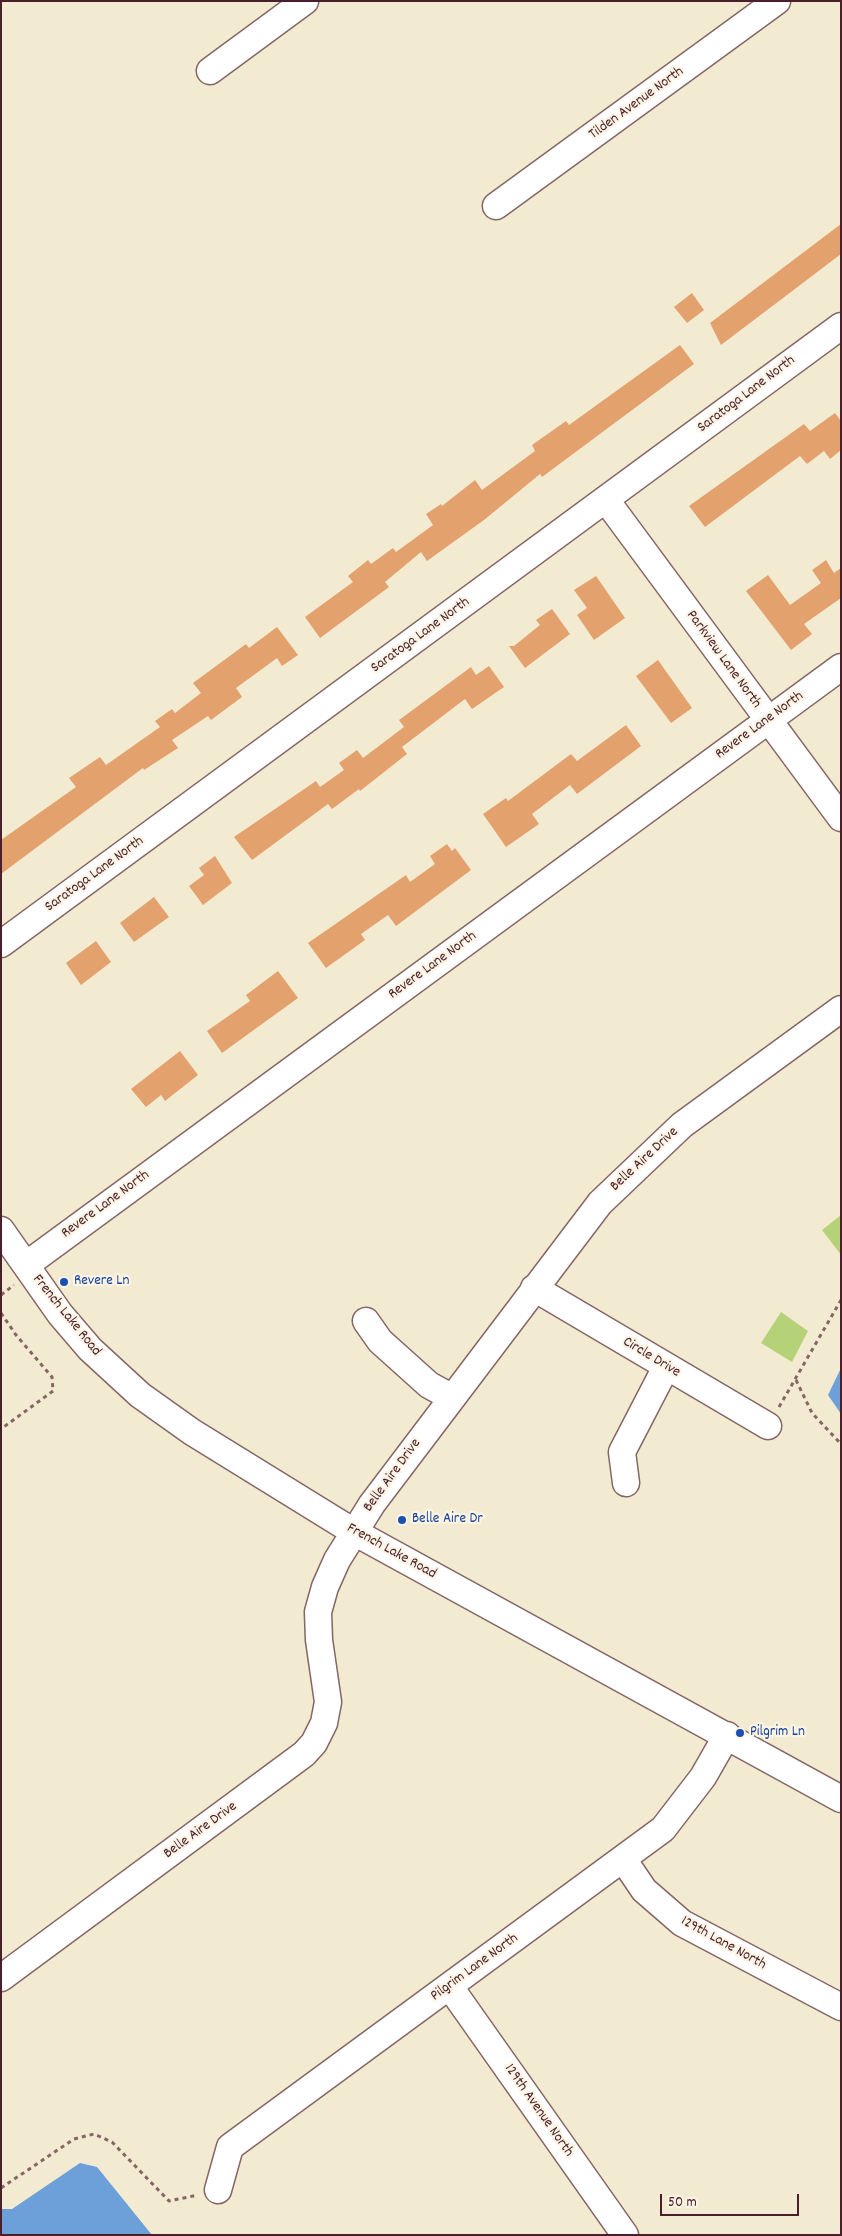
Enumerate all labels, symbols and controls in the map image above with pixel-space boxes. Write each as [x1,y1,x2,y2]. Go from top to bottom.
street label: Tilden Avenue North [586,64,688,144]
street label: Saratoga Lane North [695,352,799,438]
street label: Saratoga Lane North [368,594,474,678]
street label: Parkview Lane North [681,608,765,712]
street label: Revere Lane North [712,688,808,764]
street label: Saratoga Lane North [42,833,148,917]
street label: Revere Lane North [385,928,481,1004]
street label: Belle Aire Drive [607,1124,683,1196]
street label: Revere Lane North [58,1167,154,1243]
street label: French Lake Road [28,1272,104,1360]
place label: Revere Ln [74,1273,129,1291]
marker: Revere Ln [58,1276,70,1288]
street label: Circle Drive [619,1334,683,1382]
street label: Belle Aire Drive [360,1436,426,1516]
place label: Belle Aire Dr [412,1511,483,1529]
marker: Belle Aire Dr [396,1514,408,1526]
street label: French Lake Road [343,1520,439,1584]
place label: Pilgrim Ln [750,1724,805,1742]
marker: Pilgrim Ln [734,1727,746,1739]
street label: Belle Aire Drive [161,1798,241,1864]
street label: 129th Lane North [677,1913,769,1975]
street label: Pilgrim Lane North [428,1930,522,2006]
street label: 129th Avenue North [499,2061,577,2161]
scale bar [662,2184,801,2216]
text: 50 m [668,2192,697,2214]

